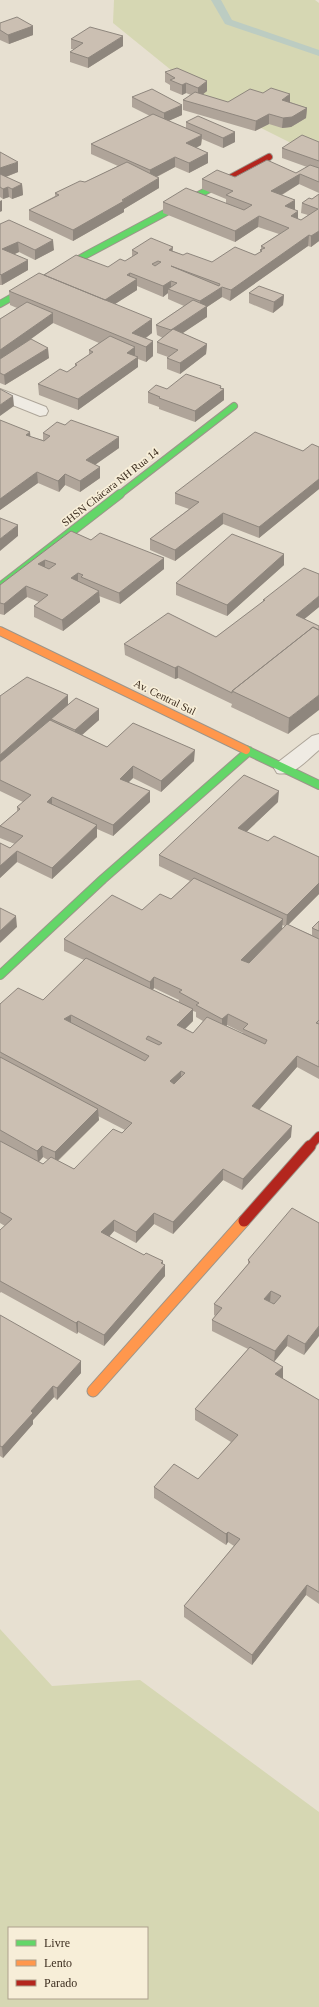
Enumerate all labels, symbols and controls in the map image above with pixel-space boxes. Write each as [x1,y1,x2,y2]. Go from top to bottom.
street label: SHSN Chácara NH Rua 14 [59,445,161,529]
street label: Av. Central Sul [132,677,198,717]
legend [8,1927,148,1999]
text: Livre [44,1936,70,1950]
text: Lento [44,1956,72,1970]
text: Parado [44,1976,77,1990]

